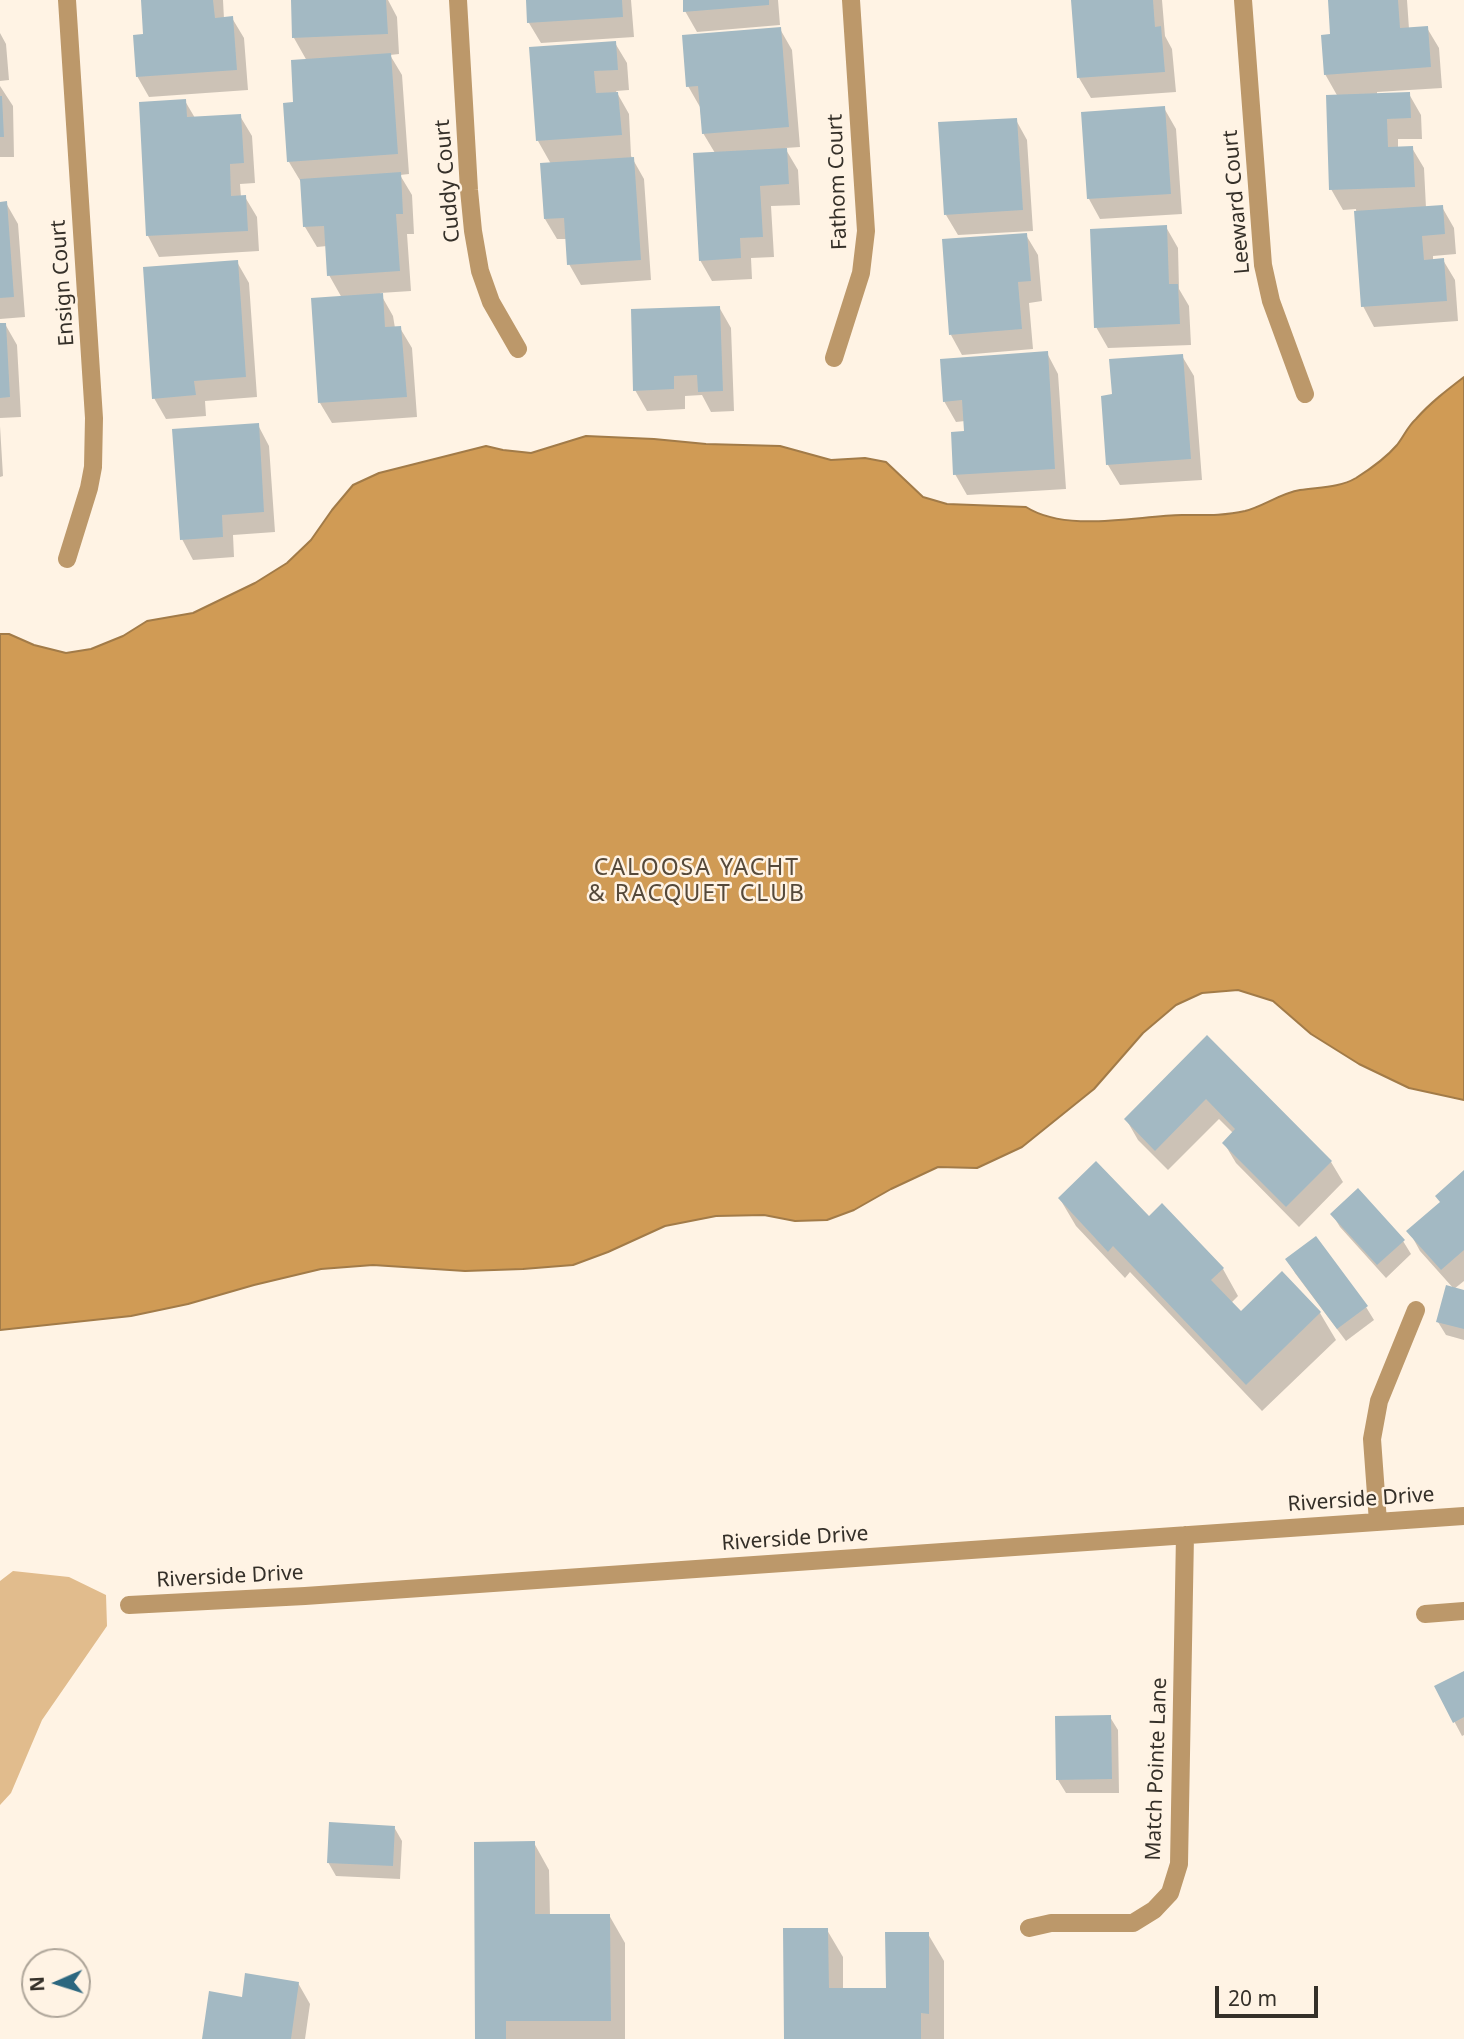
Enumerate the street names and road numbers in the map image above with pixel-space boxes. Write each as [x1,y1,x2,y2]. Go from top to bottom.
street label: Fathom Court [823,113,853,251]
street label: Cuddy Court [430,118,466,244]
street label: Leeward Court [1218,129,1256,275]
street label: Ensign Court [46,219,80,347]
street label: Riverside Drive [1287,1482,1435,1518]
street label: Riverside Drive [721,1521,869,1557]
street label: Riverside Drive [156,1561,304,1593]
street label: Match Pointe Lane [1141,1677,1173,1861]

